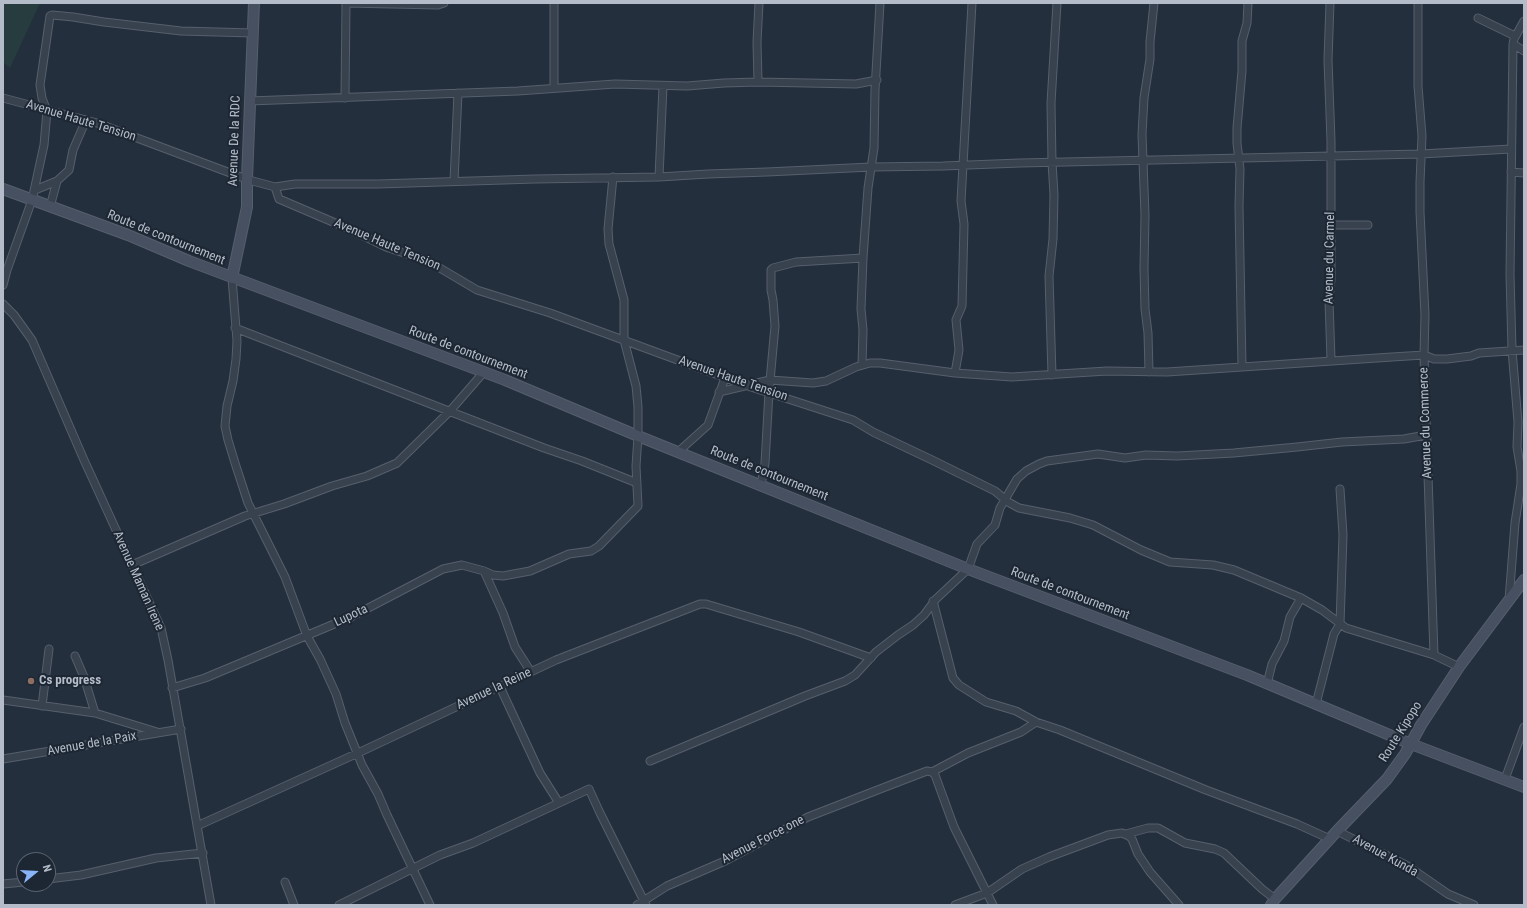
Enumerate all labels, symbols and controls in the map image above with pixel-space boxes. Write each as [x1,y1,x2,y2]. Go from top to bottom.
street label: Avenue De la RDC [226,95,244,187]
street label: Avenue Haute Tension [24,97,138,145]
street label: Route de contournement [105,207,227,269]
street label: Avenue du Carmel [1321,212,1339,304]
street label: Avenue Haute Tension [331,216,443,274]
street label: Route de contournement [406,323,530,383]
street label: Avenue Haute Tension [676,353,790,405]
street label: Avenue du Commerce [1416,367,1436,479]
street label: Route de contournement [708,443,830,505]
street label: Avenue Maman Irene [109,529,167,633]
street label: Route de contournement [1008,564,1132,624]
street label: Lupota [332,601,370,631]
street label: Avenue la Reine [454,665,534,713]
place label: Cs progress [39,673,101,689]
marker: Cs progress [26,676,36,686]
street label: Route Kipopo [1376,699,1426,765]
street label: Avenue de la Paix [46,728,138,760]
street label: Avenue Force one [719,812,807,868]
street label: Avenue Kunda [1349,832,1421,880]
north arrow [16,852,56,892]
text: N [40,863,54,874]

